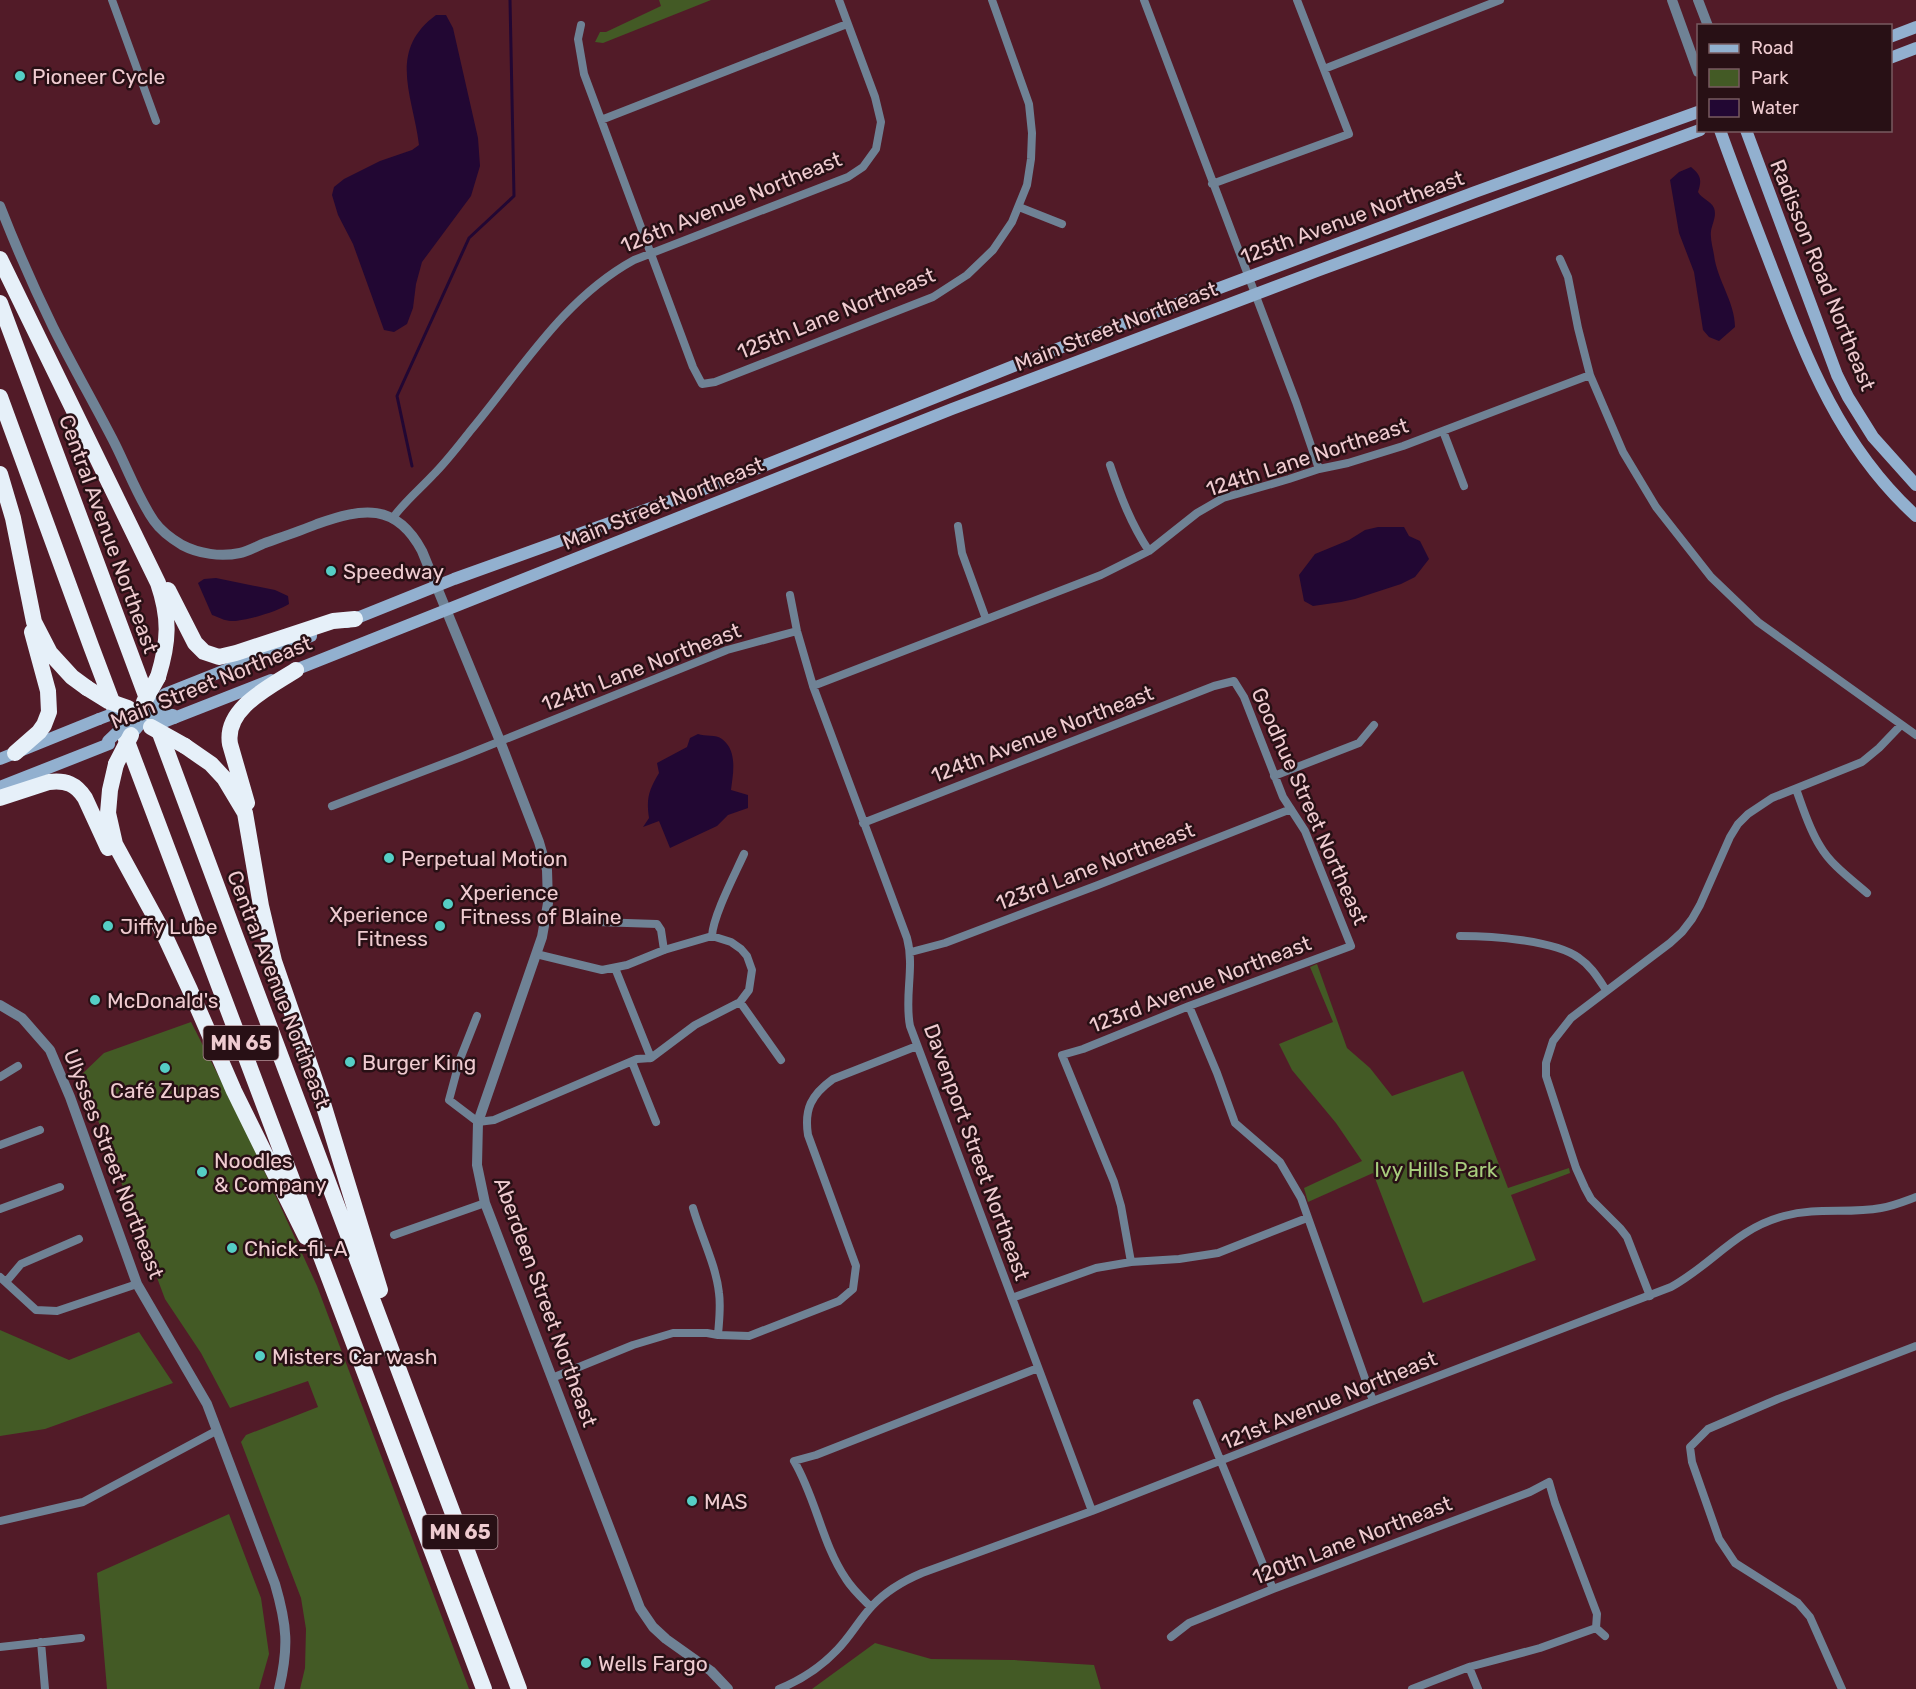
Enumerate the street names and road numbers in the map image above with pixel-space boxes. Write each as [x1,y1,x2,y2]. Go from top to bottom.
street label: 126th Avenue Northeast [617,146,845,258]
street label: Radisson Road Northeast [1765,156,1881,394]
street label: 125th Avenue Northeast [1237,165,1467,269]
street label: 125th Lane Northeast [734,262,938,364]
street label: Main Street Northeast [1011,276,1221,376]
street label: Central Avenue Northeast [54,411,164,657]
street label: 124th Lane Northeast [1203,412,1411,502]
street label: Main Street Northeast [559,451,767,555]
street label: 124th Lane Northeast [538,617,744,717]
street label: Main Street Northeast [107,630,315,734]
street label: 124th Avenue Northeast [927,680,1157,788]
street label: Goodhue Street Northeast [1246,684,1374,928]
street label: 123rd Lane Northeast [992,817,1198,915]
street label: Central Avenue Northeast [222,867,336,1111]
street label: 123rd Avenue Northeast [1086,930,1314,1038]
street label: Davenport Street Northeast [919,1020,1035,1284]
road number: MN 65 [204,1026,278,1060]
street label: Ulysses Street Northeast [59,1046,169,1282]
street label: Aberdeen Street Northeast [489,1174,603,1430]
street label: 121st Avenue Northeast [1218,1345,1440,1455]
street label: 120th Lane Northeast [1249,1490,1455,1590]
road number: MN 65 [422,1515,498,1549]

